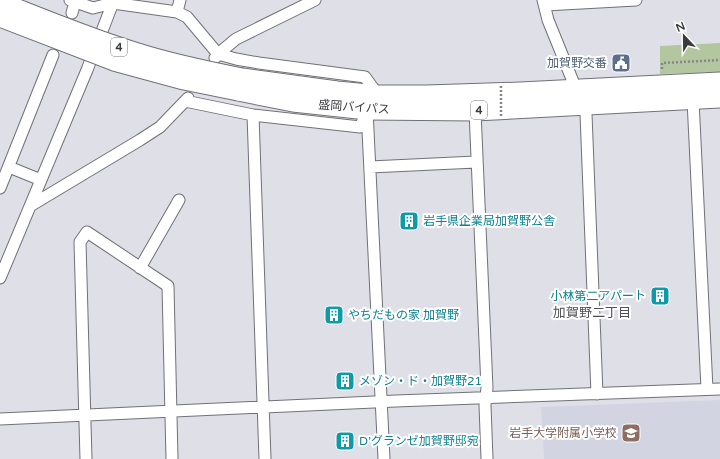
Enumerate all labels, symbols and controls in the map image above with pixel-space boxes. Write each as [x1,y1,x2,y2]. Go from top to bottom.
north arrow [664,16,704,56]
text: N [674,20,687,35]
road number: 4 [111,38,127,56]
public building icon: 加賀野交番 [610,52,632,74]
place label: 加賀野交番 [547,56,607,70]
street label: 盛岡バイパス [318,98,390,116]
road number: 4 [471,101,487,119]
building icon: 岩手県企業局加賀野公舎 [398,210,420,232]
place label: 岩手県企業局加賀野公舎 [423,214,555,228]
building icon: 小林第二アパート [649,285,671,307]
place label: 小林第二アパート [550,289,646,303]
building icon: やちだもの家 加賀野 [323,304,345,326]
district label: 加賀野二丁目 [553,305,631,321]
place label: やちだもの家 加賀野 [348,308,459,322]
building icon: メゾン・ド・加賀野21 [334,370,356,392]
place label: メゾン・ド・加賀野21 [359,374,482,388]
school or university icon: 岩手大学附属小学校 [620,422,642,444]
place label: 岩手大学附属小学校 [509,426,617,440]
building icon: D’グランゼ加賀野邸宛 [334,430,356,452]
place label: D’グランゼ加賀野邸宛 [359,434,479,448]

